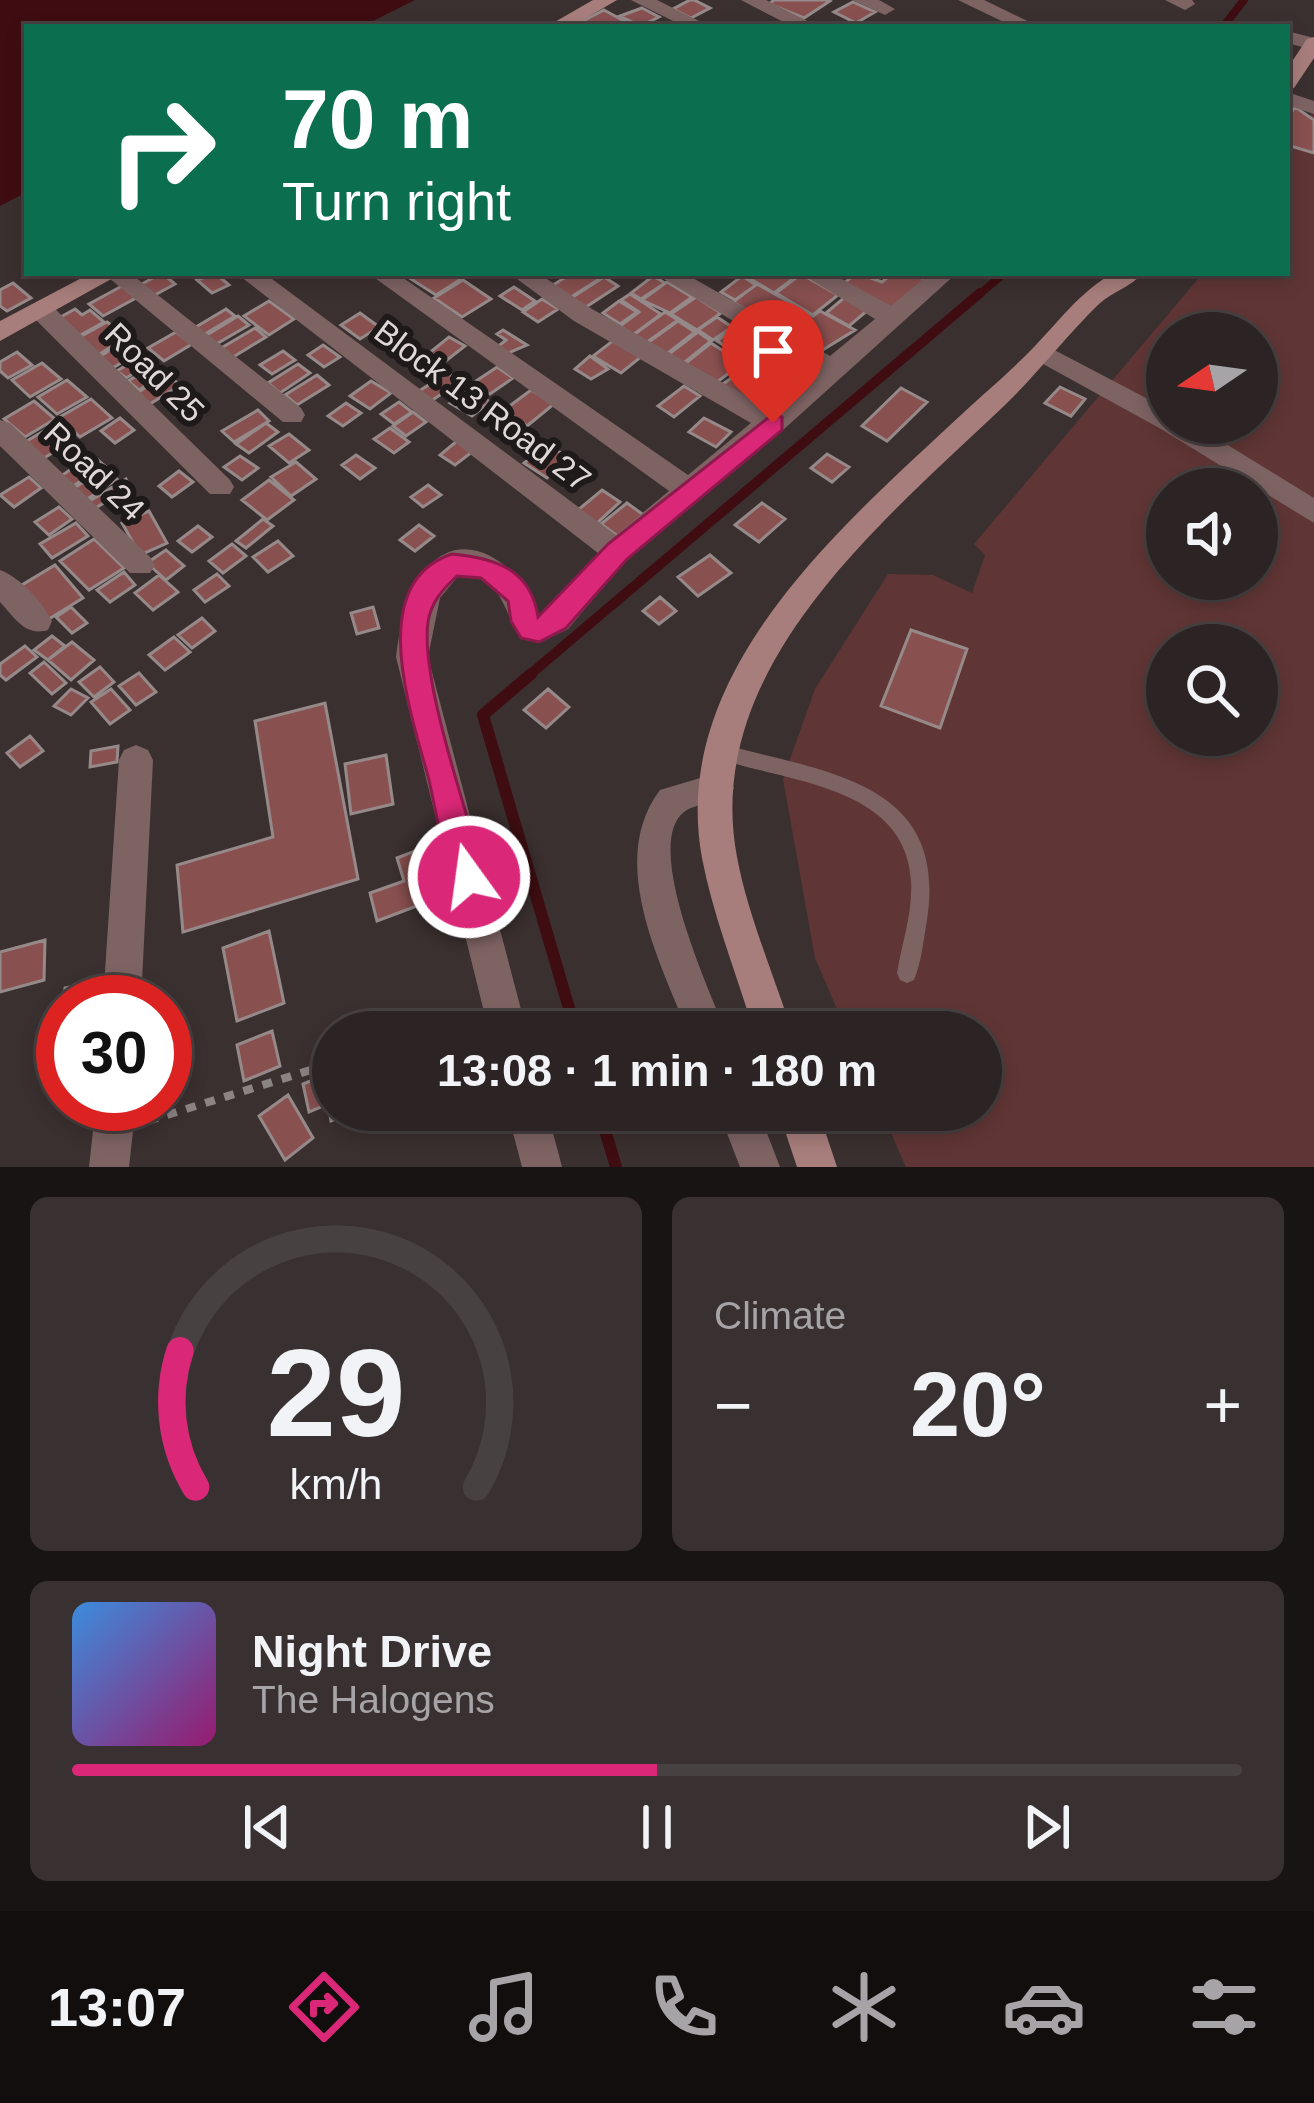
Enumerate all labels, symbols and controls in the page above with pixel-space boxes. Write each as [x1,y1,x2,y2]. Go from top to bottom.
icon: right [84,72,240,228]
text: 70 m [282,72,473,166]
text: Turn right [282,171,511,231]
pin [722,300,824,423]
street label: Block 13 Road 27 [368,312,598,499]
north arrow [1146,312,1278,444]
map controls [1146,312,1278,756]
street label: Road 25 [97,315,212,430]
icon: arrive [740,318,806,384]
street label: Road 24 [37,415,152,528]
button: sound [1146,468,1278,600]
button: search [1146,624,1278,756]
position arrow [406,814,532,940]
speed limit sign: 30 [36,975,192,1131]
text: 13:08 · 1 min · 180 m [437,1045,877,1096]
text: Climate [714,1294,846,1337]
text: 29 [267,1323,405,1462]
text: 20° [910,1355,1046,1455]
text: − [714,1368,753,1442]
text: + [1203,1368,1242,1442]
text: km/h [290,1460,382,1508]
text: Night Drive [252,1626,492,1677]
text: The Halogens [252,1678,495,1721]
icon: previous [234,1794,300,1860]
icon: pause [624,1794,690,1860]
icon: next [1014,1794,1080,1860]
icon: directions [282,1965,366,2049]
icon: music [462,1965,546,2049]
icon: phone [642,1965,726,2049]
icon: climate [822,1965,906,2049]
icon: car [1002,1965,1086,2049]
icon: filters [1182,1965,1266,2049]
text: 13:07 [48,1977,186,2037]

